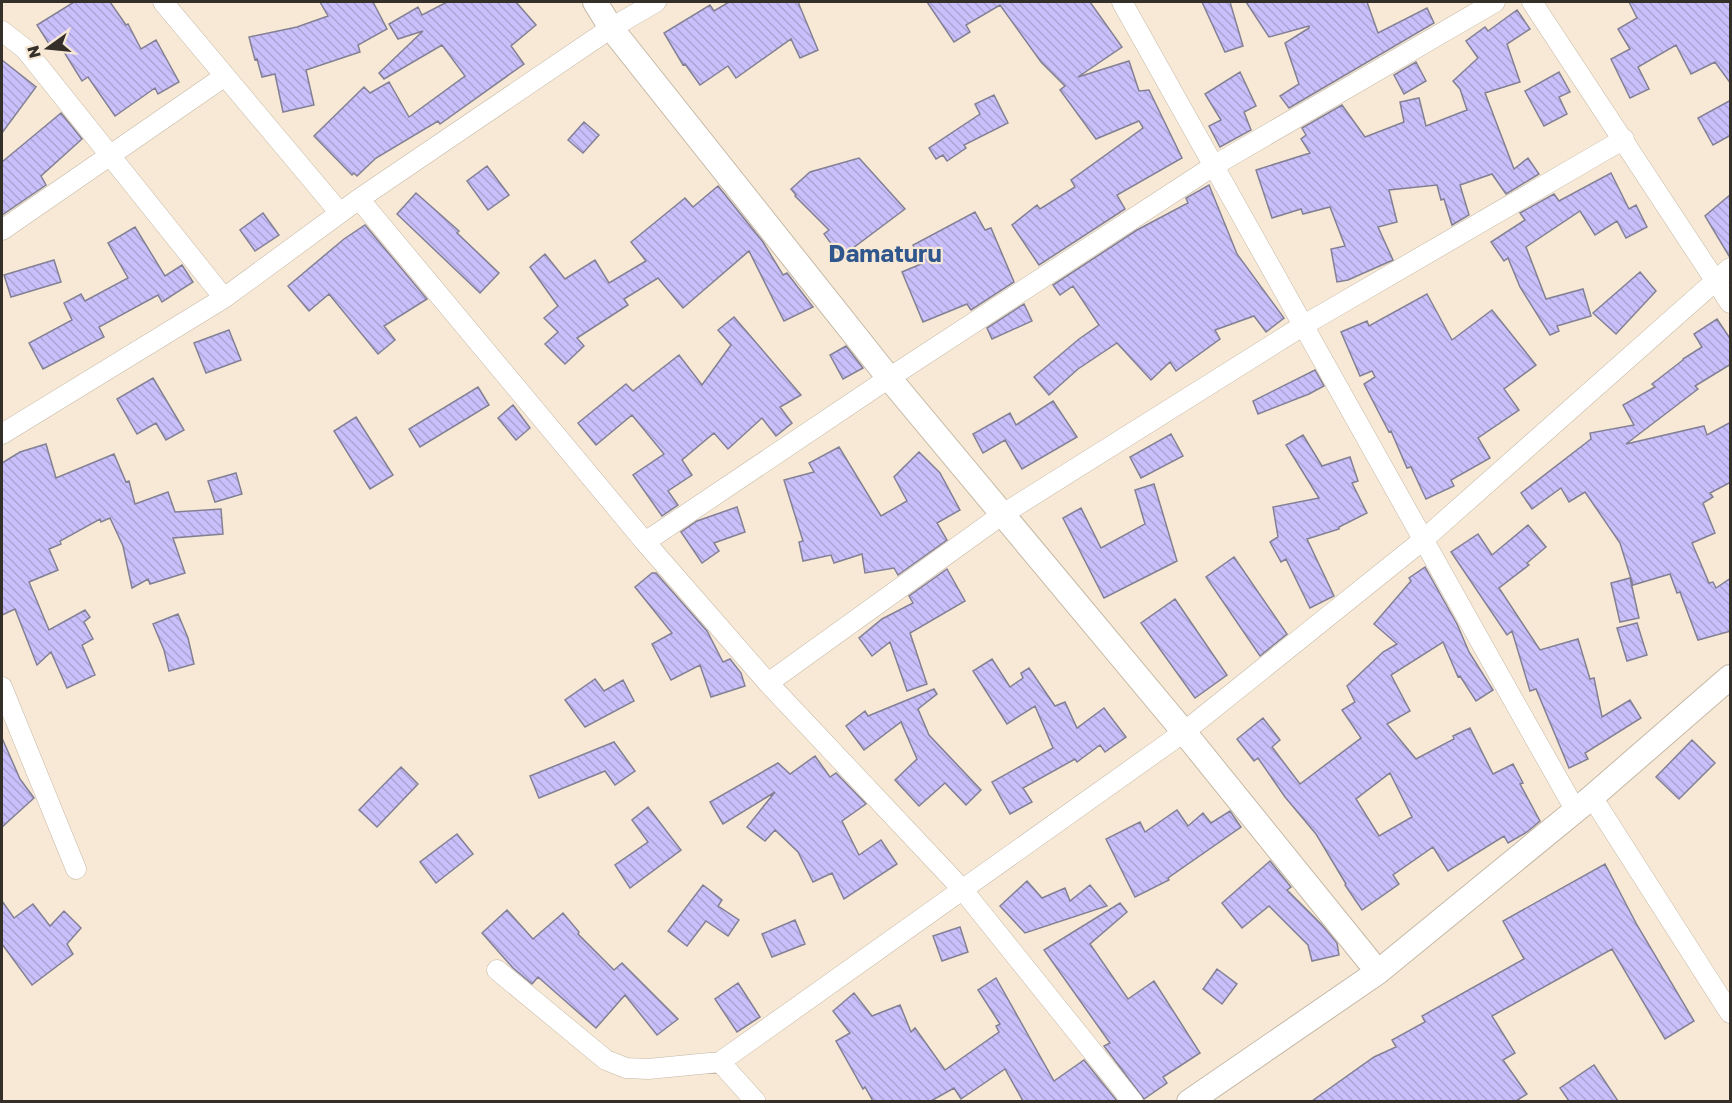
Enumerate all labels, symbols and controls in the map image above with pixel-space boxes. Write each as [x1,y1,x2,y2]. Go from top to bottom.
north arrow [18,18,78,78]
text: N [22,43,45,60]
district label: Damaturu [828,238,942,267]

